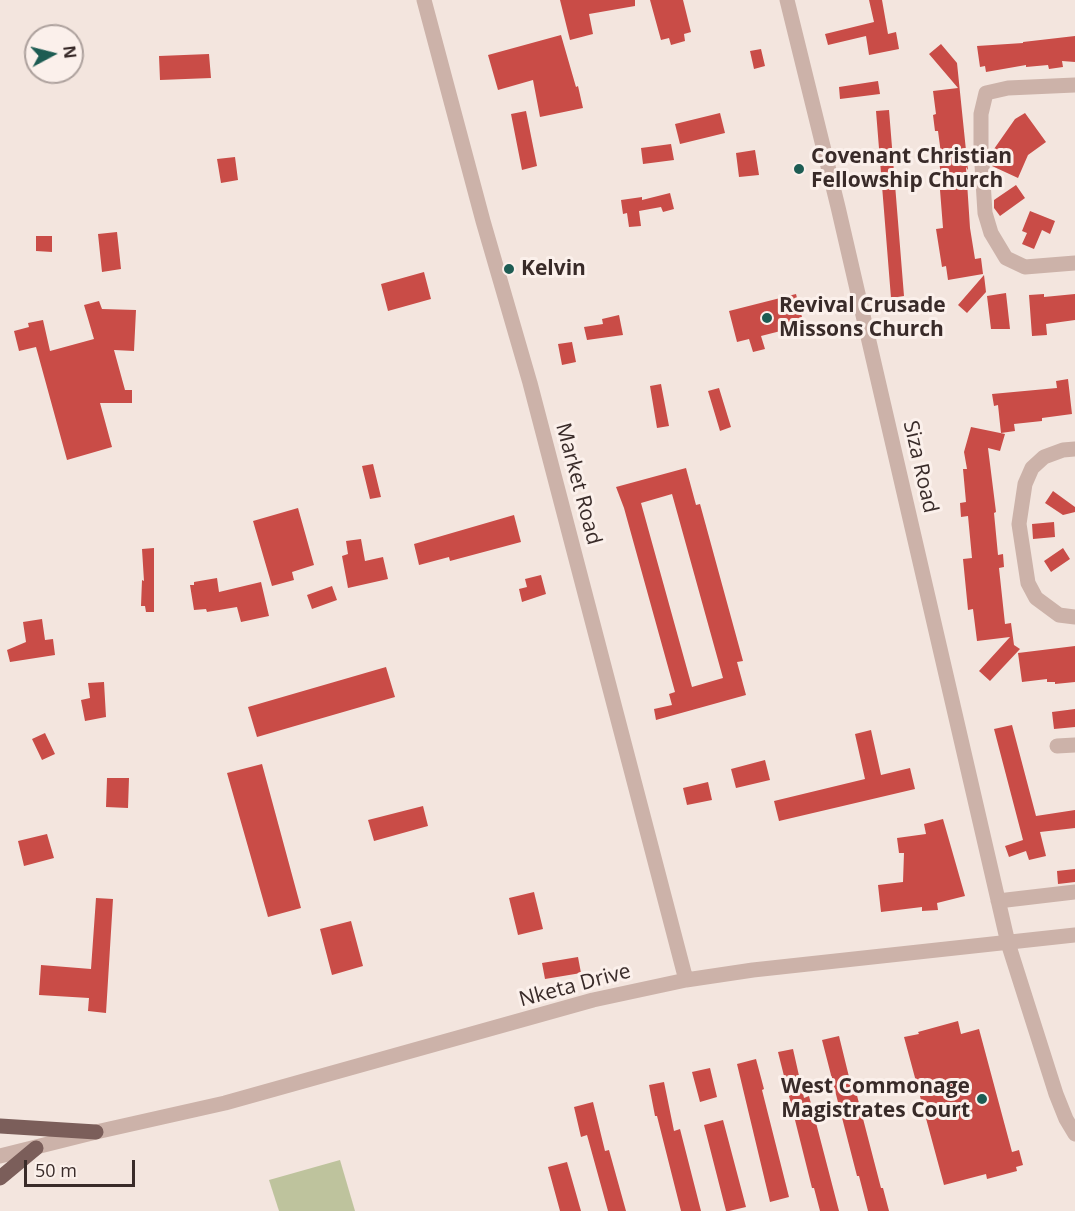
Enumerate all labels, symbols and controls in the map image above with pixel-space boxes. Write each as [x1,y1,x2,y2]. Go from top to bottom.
north arrow [24,24,84,84]
text: N [58,44,82,60]
place label: Covenant Christian Fellowship Church [811,144,1012,194]
marker: Covenant Christian Fellowship Church [792,162,806,176]
place label: Kelvin [521,256,586,282]
marker: Kelvin [502,262,516,276]
place label: Revival Crusade Missons Church [779,293,946,343]
marker: Revival Crusade Missons Church [760,311,774,325]
street label: Siza Road [897,418,943,516]
street label: Market Road [550,420,606,548]
street label: Nketa Drive [516,959,634,1013]
place label: West Commonage Magistrates Court [781,1074,970,1124]
marker: West Commonage Magistrates Court [975,1092,989,1106]
scale bar [27,1148,138,1186]
text: 50 m [35,1158,77,1182]

